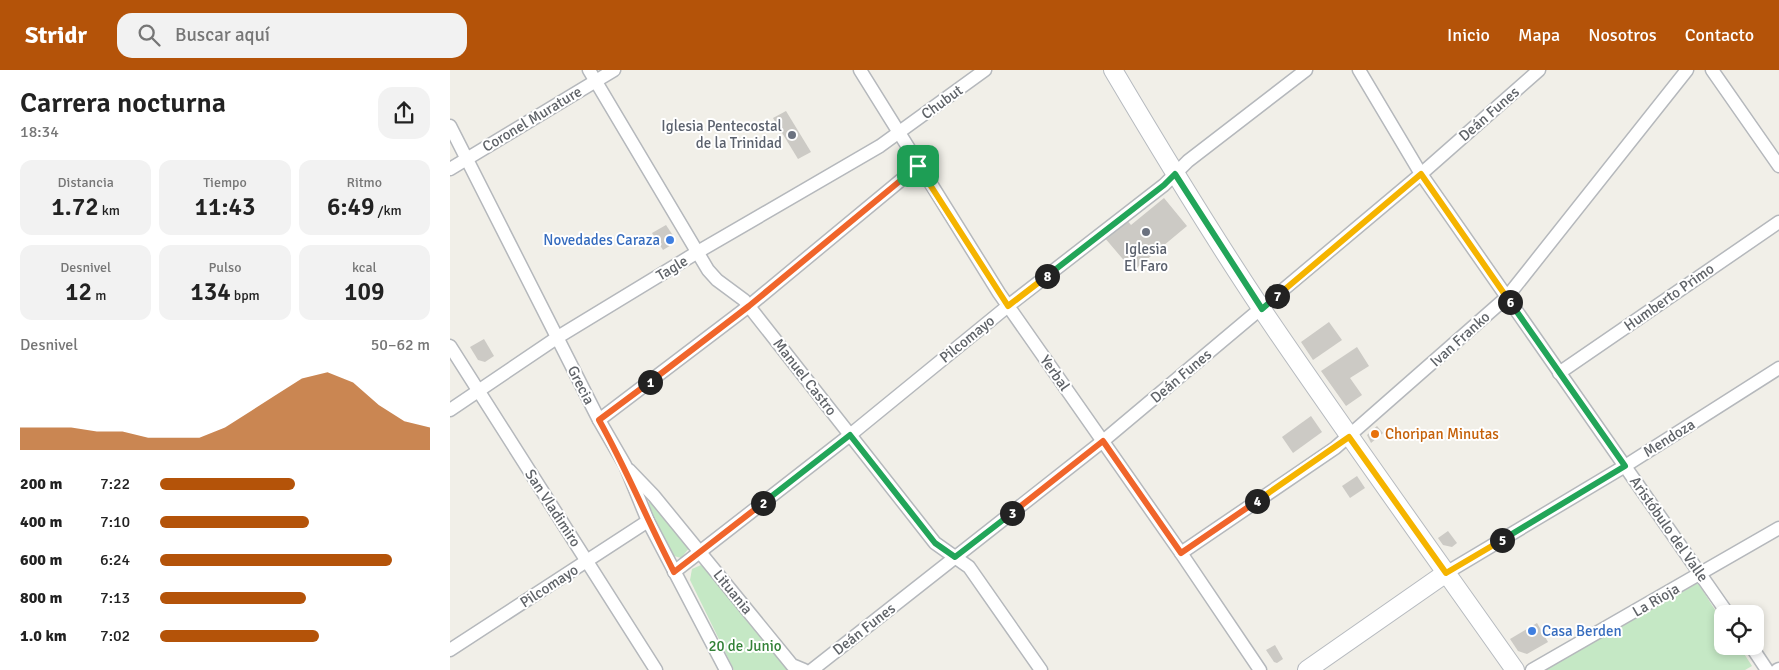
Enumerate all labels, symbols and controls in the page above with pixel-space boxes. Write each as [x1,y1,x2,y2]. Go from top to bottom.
search box [117,13,467,58]
text: Stridr [25,20,87,50]
icon: search [135,21,163,49]
text: Buscar aquí [175,23,270,47]
text: Inicio [1447,24,1490,46]
text: Mapa [1518,24,1560,46]
text: Nosotros [1588,24,1657,46]
text: Contacto [1685,24,1754,46]
street label: Chubut [918,81,966,123]
street label: Coronel Murature [479,82,585,156]
street label: Deán Funes [1455,83,1523,145]
text: Carrera nocturna [20,86,226,120]
button: share [378,87,430,139]
place label: Iglesia Pentecostal de la Trinidad [661,117,782,152]
text: 18:34 [20,122,59,142]
marker: Iglesia Pentecostal de la Trinidad [786,129,798,141]
pin [897,145,939,187]
icon: arrive [904,152,932,180]
text: Distancia [58,174,114,191]
text: Tiempo [203,174,247,191]
text: Ritmo [347,174,382,191]
text: 1.72 [51,191,99,222]
text: 11:43 [194,191,256,222]
text: 6:49 [327,191,375,222]
text: km [99,202,120,219]
text: /km [375,202,402,219]
marker: Iglesia El Faro [1140,226,1152,238]
place label: Novedades Caraza [543,231,660,249]
marker: Novedades Caraza [664,234,676,246]
place label: Iglesia El Faro [1124,240,1168,275]
street label: Tagle [653,252,691,284]
text: Desnivel [60,259,111,276]
text: Pulso [209,259,241,276]
text: kcal [352,259,377,276]
street label: Humberto Primo [1621,259,1718,335]
pin: 8 [1034,264,1060,288]
text: 8 [1044,268,1051,285]
text: 12 [65,276,92,307]
text: 134 [190,276,231,307]
text: 109 [344,276,385,307]
pin: 7 [1264,284,1290,308]
text: m [92,287,106,304]
text: bpm [231,287,260,304]
text: 7 [1274,288,1281,305]
pin: 6 [1498,290,1522,314]
text: 6 [1507,294,1514,311]
street label: Ivan Franko [1426,307,1494,370]
street label: Pilcomayo [936,311,998,367]
text: Desnivel [20,335,78,355]
text: 50–62 m [371,335,430,355]
street label: Manuel Castro [769,335,841,419]
street label: Deán Funes [1147,345,1216,407]
street label: Yerbal [1036,352,1074,394]
street label: Grecia [564,363,598,407]
pin: 1 [638,370,662,394]
text: 1 [647,374,654,391]
street label: Mendoza [1640,415,1698,461]
place label: Choripan Minutas [1385,425,1499,443]
marker: Choripan Minutas [1369,428,1381,440]
street label: San Vladimiro [521,466,585,550]
street label: Aristóbulo del Valle [1626,473,1712,585]
text: 200 m [20,474,62,494]
text: 7:22 [100,474,130,494]
pin: 4 [1244,488,1270,514]
pin: 2 [750,490,776,516]
text: 4 [1254,493,1261,510]
text: 2 [760,495,767,512]
pin: 3 [1000,500,1024,526]
text: 3 [1009,505,1016,522]
text: 400 m [20,512,62,532]
text: 7:10 [100,512,130,532]
pin: 5 [1490,528,1514,552]
text: 5 [1499,532,1506,549]
text: 600 m [20,550,62,570]
text: 6:24 [100,550,130,570]
street label: Pilcomayo [517,560,582,611]
street label: Lituania [709,566,757,618]
street label: La Rioja [1629,579,1683,621]
text: 800 m [20,588,62,608]
text: 7:13 [100,588,130,608]
street label: Deán Funes [829,599,899,659]
map controls [1714,605,1764,655]
button: locate [1714,605,1764,655]
place label: Casa Berden [1542,622,1622,640]
marker: Casa Berden [1526,625,1538,637]
text: 1.0 km [20,626,67,646]
text: 7:02 [100,626,130,646]
park label: 20 de Junio [708,637,782,655]

